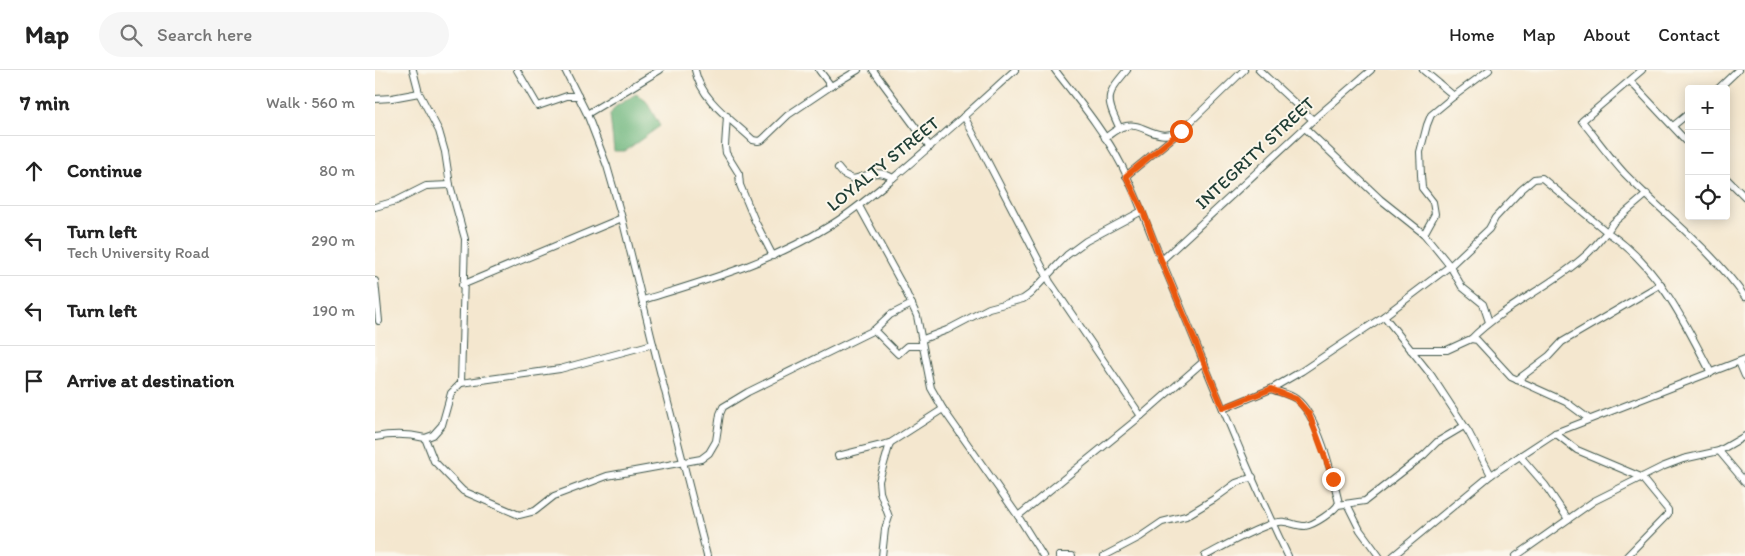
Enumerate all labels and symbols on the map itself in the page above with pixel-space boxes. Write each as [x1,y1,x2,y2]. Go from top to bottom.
street label: INTEGRITY STREET [1191,92,1319,214]
street label: LOYALTY STREET [822,112,944,216]
route start [1170,120,1193,143]
route end [1322,468,1345,491]

